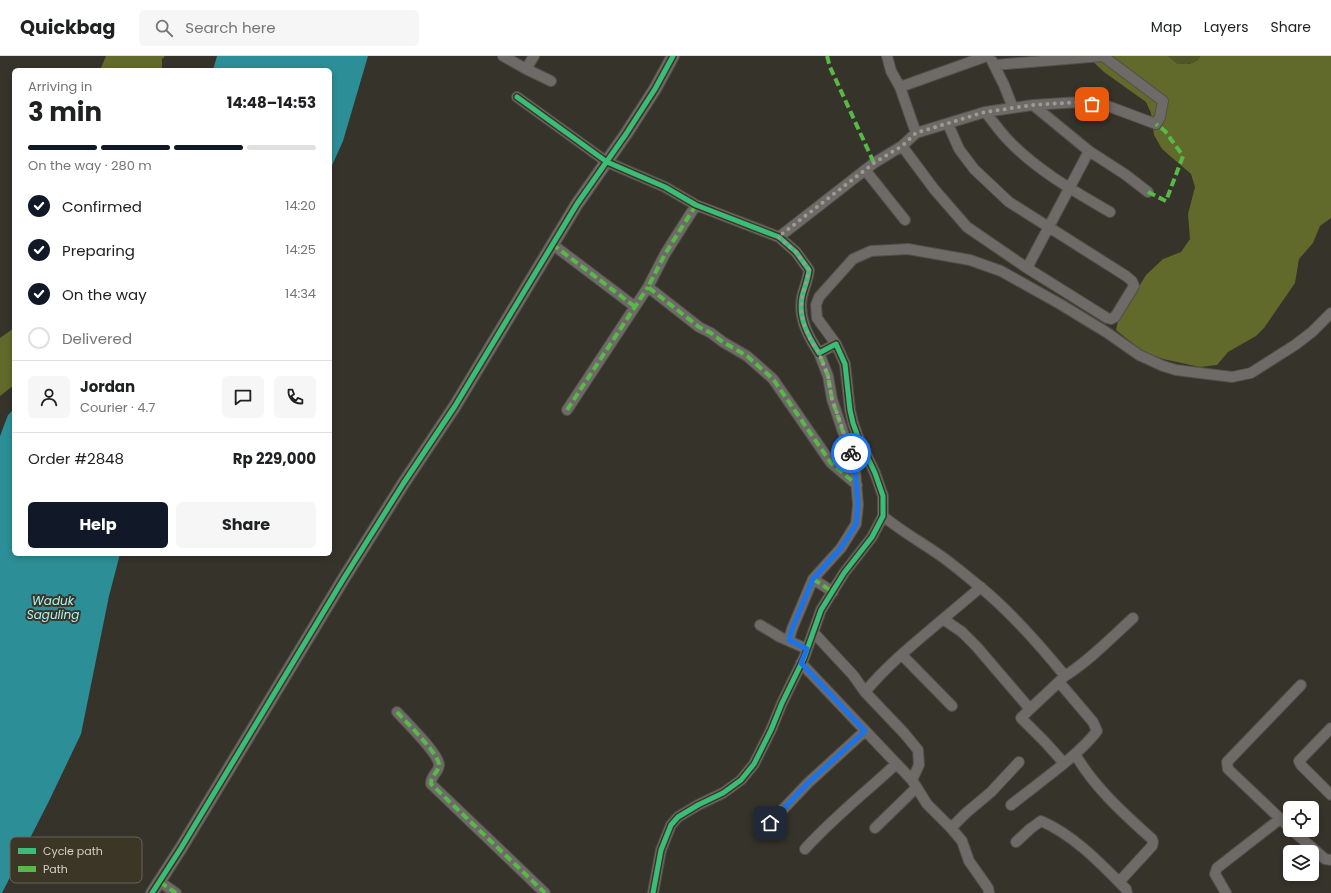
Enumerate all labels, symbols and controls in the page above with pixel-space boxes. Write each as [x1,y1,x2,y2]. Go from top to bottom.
search box [139,10,419,46]
text: Quickbag [20,14,115,41]
icon: search [153,17,175,39]
text: Search here [185,17,276,38]
text: Map [1151,17,1182,37]
text: Layers [1204,17,1248,37]
text: Share [1270,17,1311,37]
text: Arriving in [28,77,92,96]
pin [1075,87,1109,121]
text: 14:48–14:53 [227,92,316,113]
icon: bag [1081,93,1103,115]
text: 3 min [28,94,102,130]
text: On the way · 280 m [28,156,152,175]
icon: check [28,195,50,217]
text: Confirmed [62,196,142,217]
text: 14:20 [285,196,316,215]
icon: check [28,239,50,261]
text: Preparing [62,240,135,261]
text: 14:25 [285,240,316,259]
icon: check [28,283,50,305]
text: On the way [62,284,147,305]
text: 14:34 [285,284,316,303]
text: Delivered [62,328,132,349]
button: person [28,376,70,418]
text: Jordan [80,376,135,397]
button: chat [222,376,264,418]
button: phone [274,376,316,418]
text: Courier · 4.7 [80,398,155,417]
courier [831,433,871,473]
icon: bike [840,442,862,464]
text: Order #2848 [28,448,124,469]
text: Rp 229,000 [233,448,316,469]
button: Help [28,502,168,548]
button: Share [176,502,316,548]
water label: Waduk Saguling [27,592,79,623]
map controls [1283,801,1319,881]
button: locate [1283,801,1319,837]
pin [753,806,787,840]
icon: home [759,812,781,834]
legend [10,837,142,883]
text: Cycle path [43,843,103,859]
button: layers [1283,845,1319,881]
text: Path [43,861,68,877]

